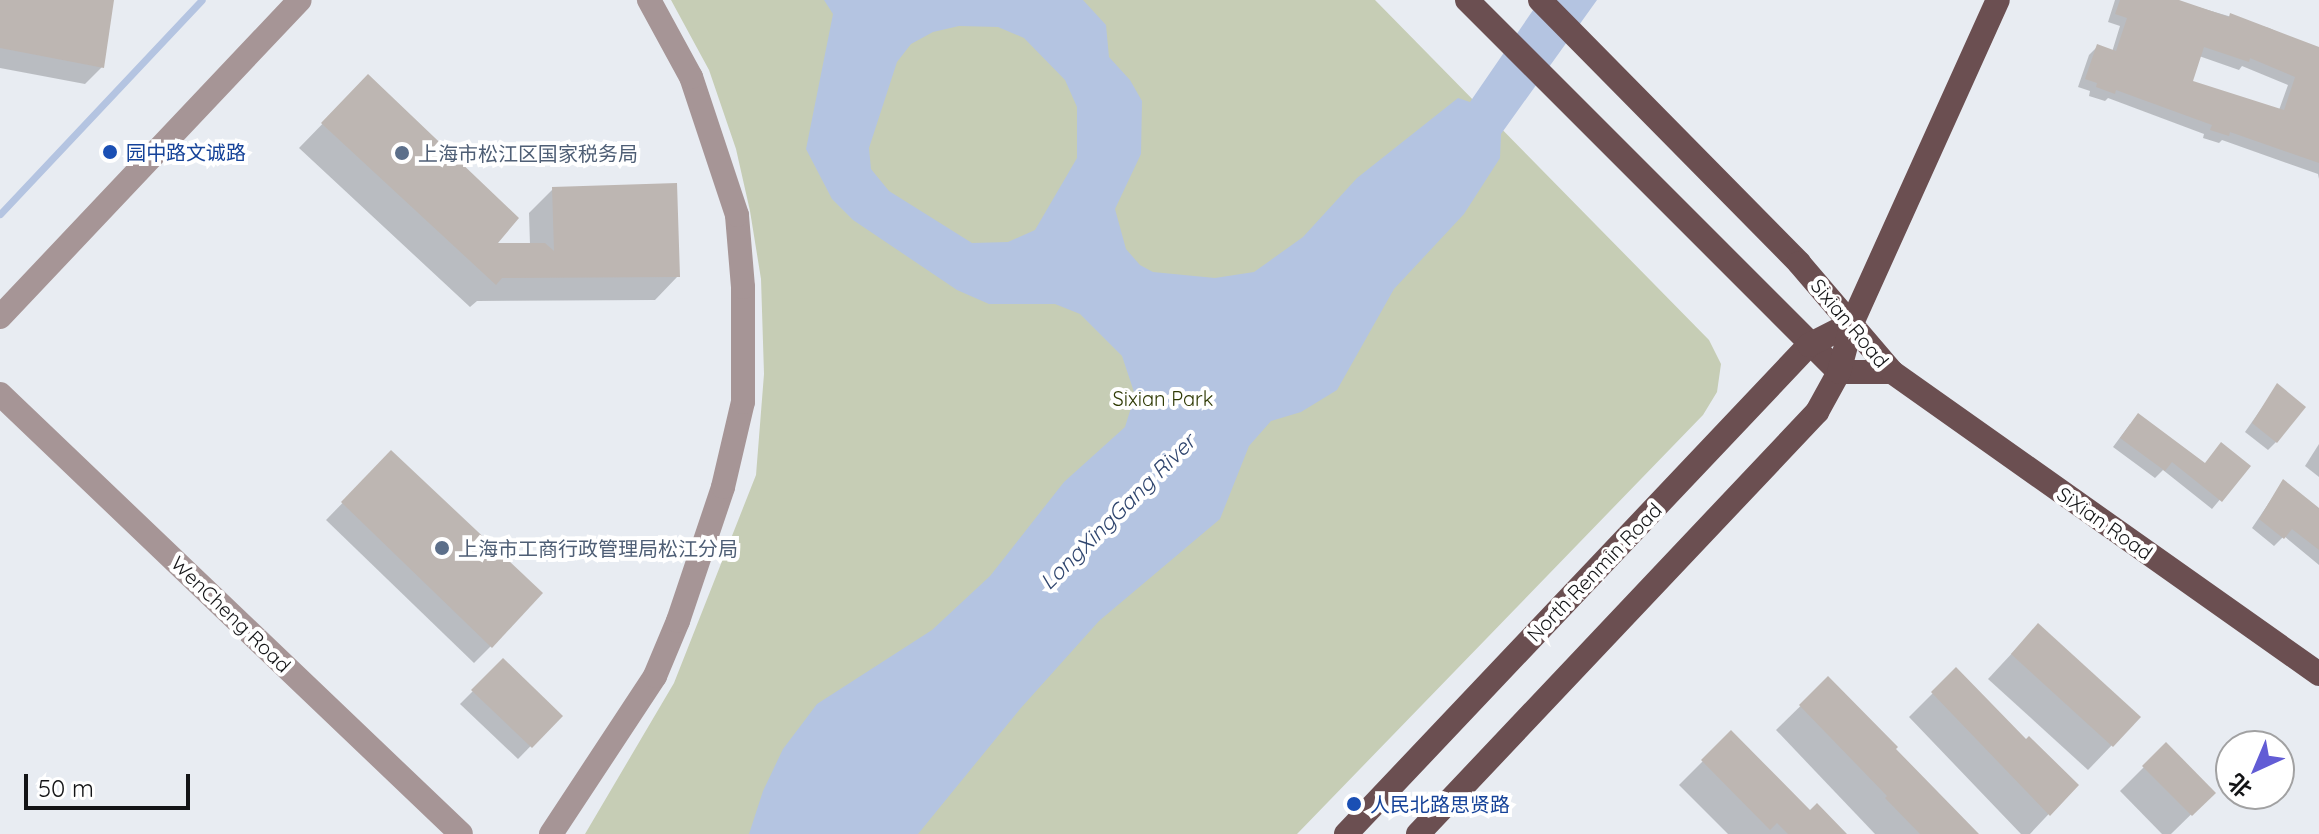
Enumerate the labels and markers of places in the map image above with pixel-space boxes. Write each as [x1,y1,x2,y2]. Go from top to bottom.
place label: 园中路文诚路 [126,140,246,164]
place label: 上海市松江区国家税务局 [418,141,638,165]
marker: 园中路文诚路 [101,143,119,161]
marker: 上海市松江区国家税务局 [393,144,411,162]
place label: 上海市工商行政管理局松江分局 [458,536,738,560]
marker: 上海市工商行政管理局松江分局 [433,539,451,557]
place label: 人民北路思贤路 [1370,792,1510,816]
marker: 人民北路思贤路 [1345,795,1363,813]

